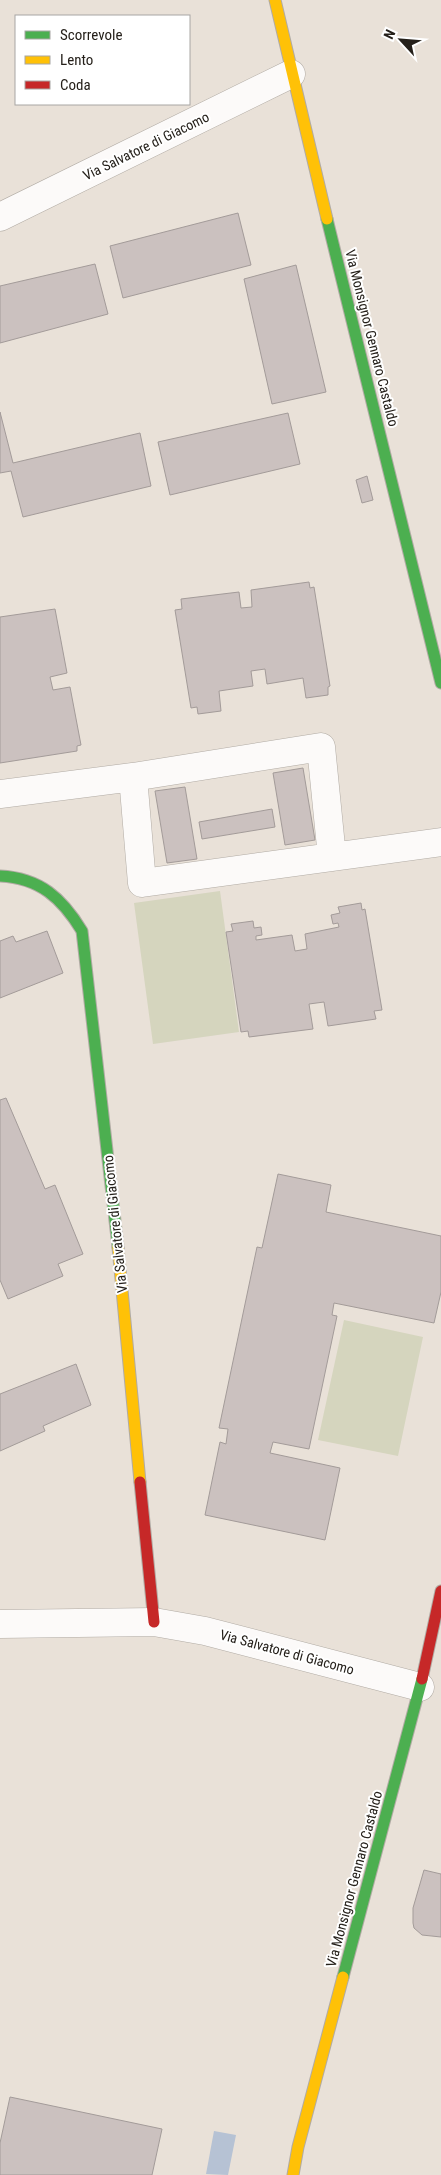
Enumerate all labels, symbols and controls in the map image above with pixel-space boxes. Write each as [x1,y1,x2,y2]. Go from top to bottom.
legend [15,15,190,105]
north arrow [376,15,426,65]
text: Scorrevole [60,26,122,44]
text: N [380,27,398,42]
text: Lento [60,51,93,69]
text: Coda [60,76,91,94]
street label: Via Salvatore di Giacomo [80,108,212,184]
street label: Via Monsignor Gennaro Castaldo [342,248,402,428]
street label: Via Salvatore di Giacomo [100,1154,130,1294]
street label: Via Salvatore di Giacomo [218,1626,356,1678]
street label: Via Monsignor Gennaro Castaldo [323,1789,385,1969]

